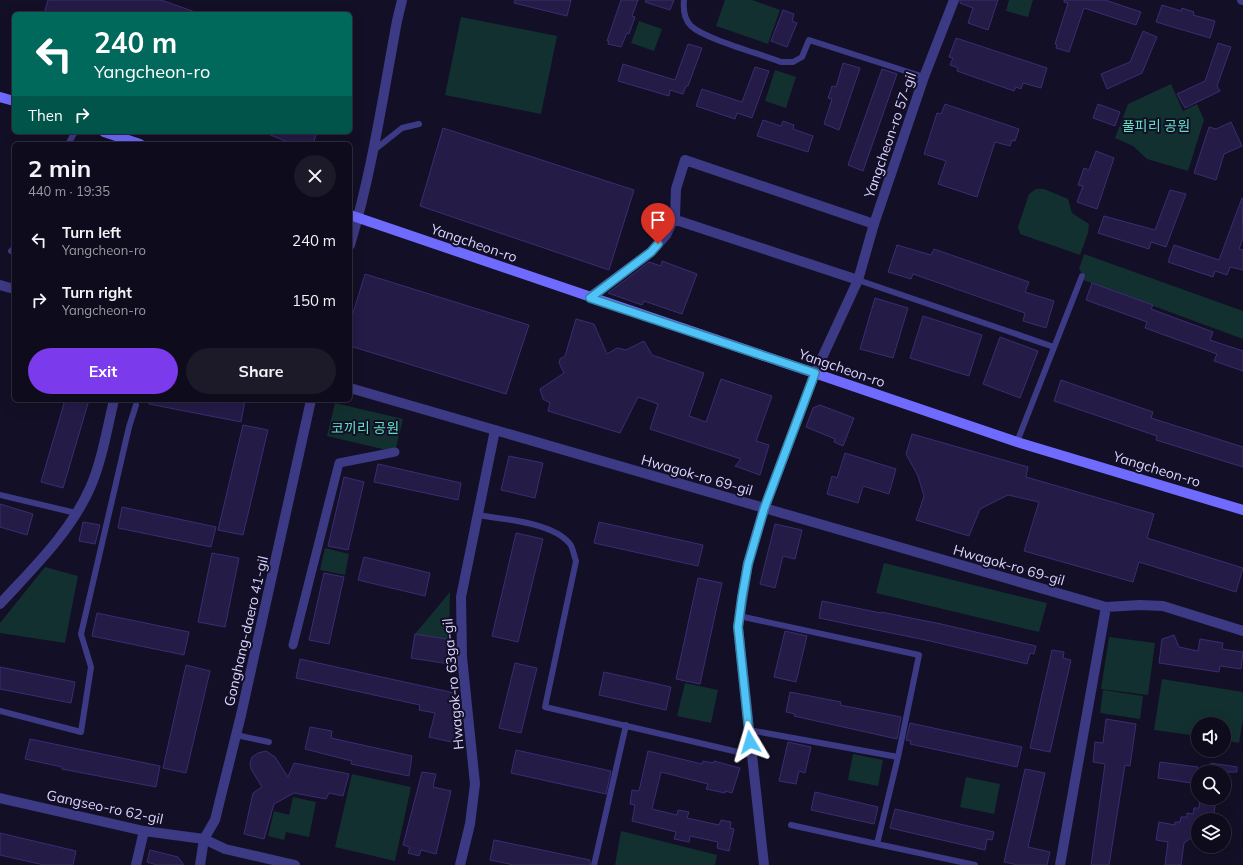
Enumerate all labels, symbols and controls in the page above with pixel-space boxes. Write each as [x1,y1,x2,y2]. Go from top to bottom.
text: 240 m [94,25,177,60]
icon: left [28,28,80,80]
text: Yangcheon-ro [94,60,210,83]
street label: Yangcheon-ro 57-gil [860,70,920,201]
icon: right [71,104,93,126]
text: Then [28,106,63,125]
park label: 풀피리 공원 [1122,117,1190,135]
text: 2 min [28,153,91,183]
button: close [294,155,336,197]
text: 440 m · 19:35 [28,183,110,199]
pin [641,203,675,244]
icon: arrive [647,209,669,231]
street label: Yangcheon-ro [427,219,520,266]
text: Turn left [62,223,121,242]
icon: left [28,229,50,251]
text: 240 m [292,231,336,250]
text: Yangcheon-ro [62,242,146,258]
text: Turn right [62,283,132,302]
icon: right [28,289,50,311]
text: 150 m [292,291,336,310]
text: Yangcheon-ro [62,302,146,318]
street label: Yangcheon-ro [795,344,888,391]
button: Exit [28,348,178,394]
button: Share [186,348,336,394]
park label: 코끼리 공원 [331,419,399,437]
street label: Yangcheon-ro [1110,447,1203,491]
street label: Hwagok-ro 69-gil [639,450,755,500]
street label: Hwagok-ro 69-gil [951,540,1067,590]
street label: Gonghang-daero 41-gil [220,554,272,708]
street label: Hwagok-ro 63ga-gil [438,617,468,751]
map controls [1191,717,1231,853]
button: sound [1191,717,1231,757]
position arrow [729,721,771,763]
button: search [1191,765,1231,805]
street label: Gangseo-ro 62-gil [45,786,165,828]
button: layers [1191,813,1231,853]

